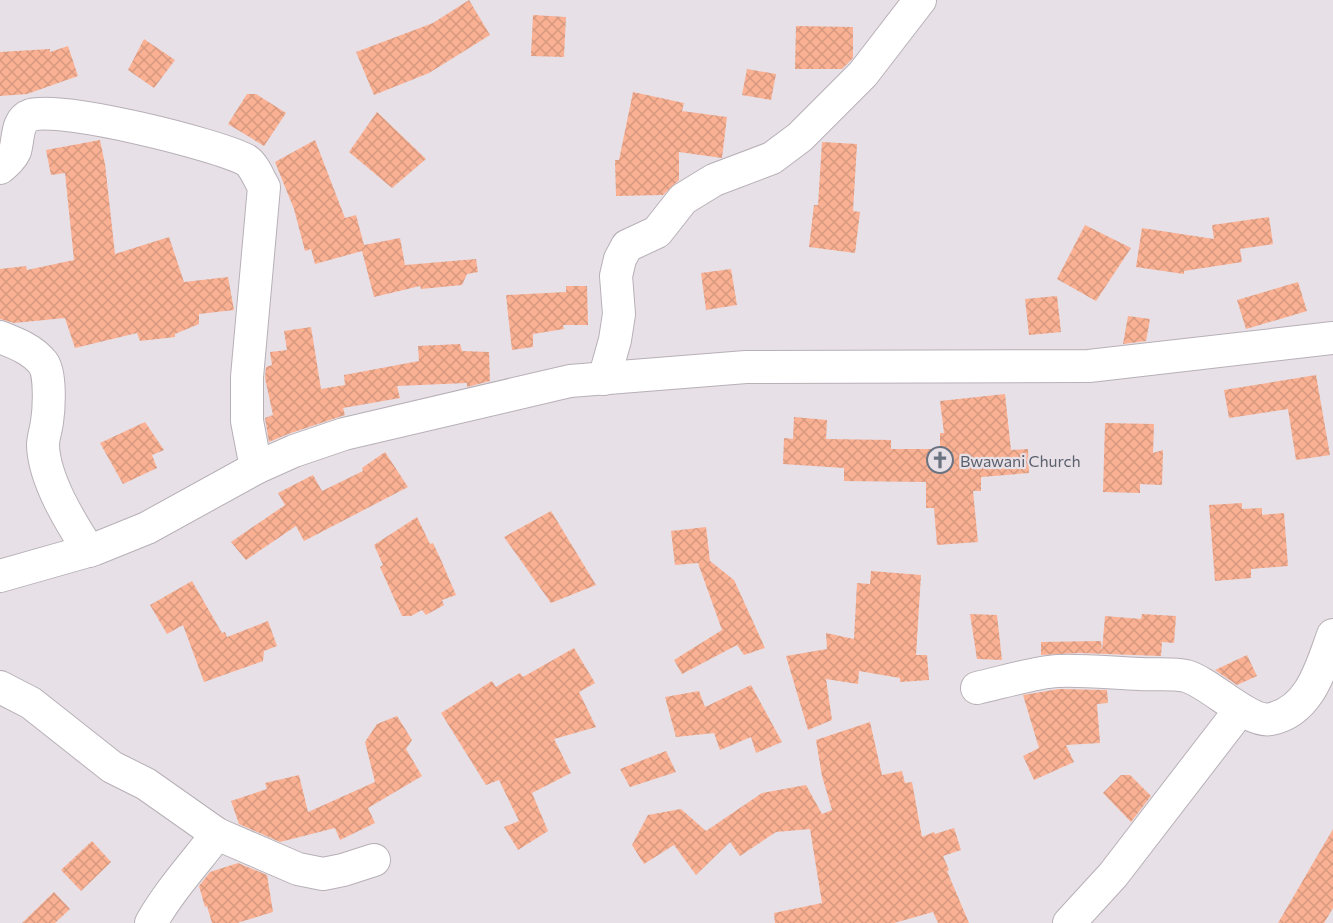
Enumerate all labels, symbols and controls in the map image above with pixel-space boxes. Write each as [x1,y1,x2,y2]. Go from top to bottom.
church icon: Bwawani Church [925,445,955,475]
place label: Bwawani Church [960,451,1081,470]

